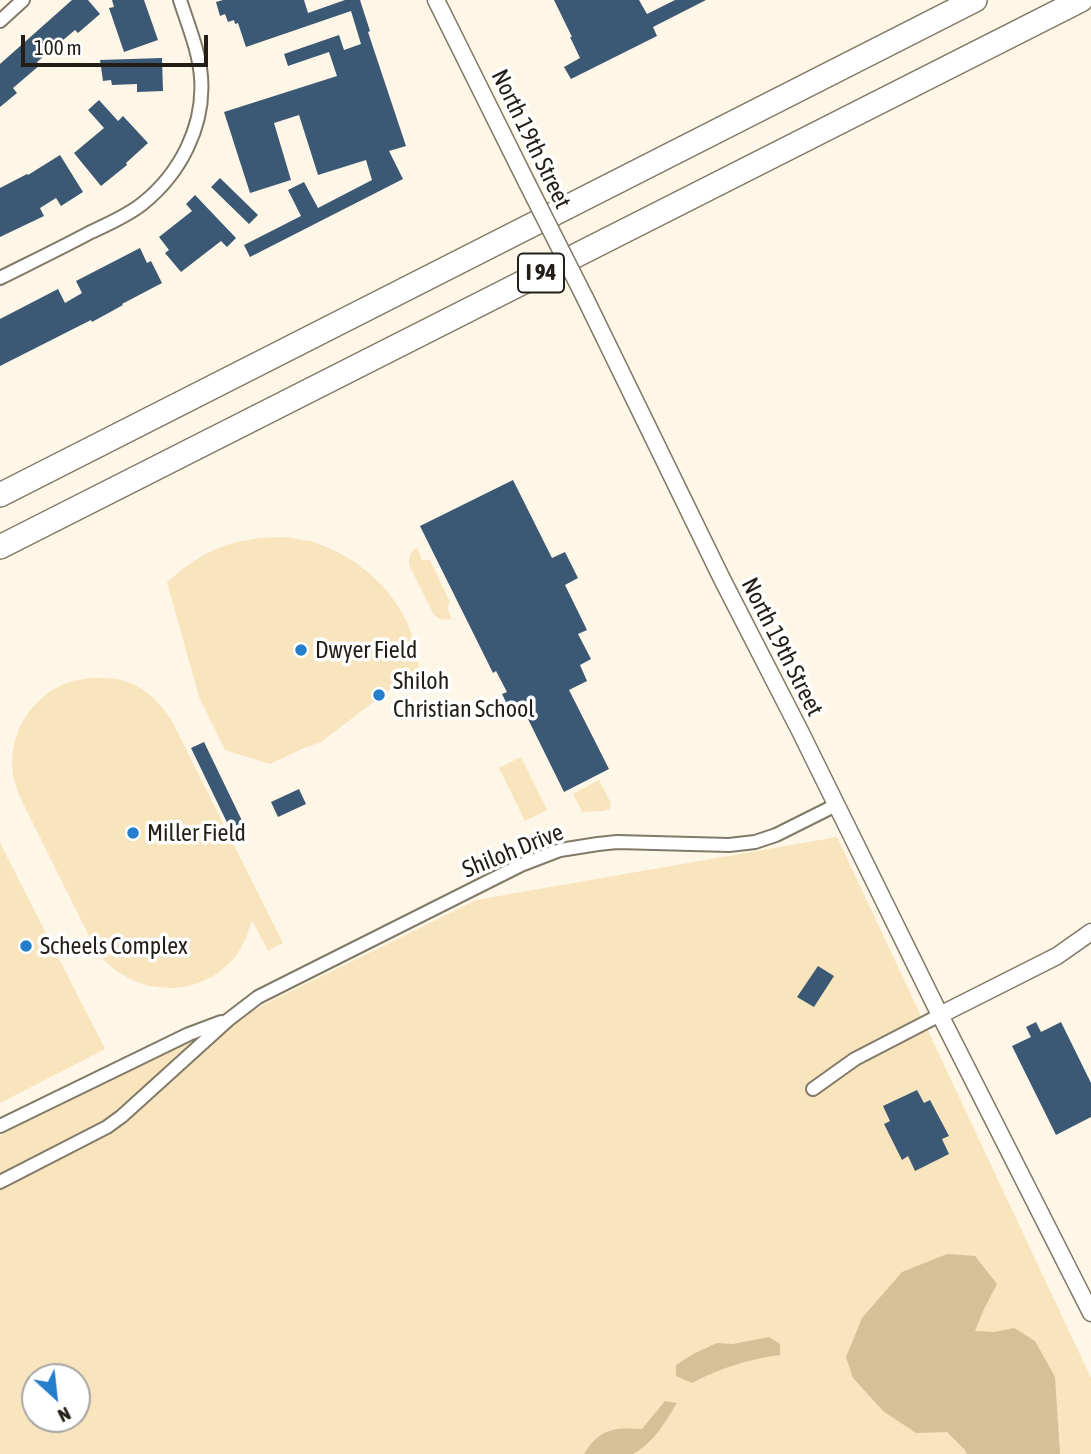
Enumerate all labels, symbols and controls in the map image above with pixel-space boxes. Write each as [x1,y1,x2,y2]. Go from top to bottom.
scale bar [24,21,212,65]
text: 100 m [34,35,82,59]
street label: North 19th Street [485,65,577,213]
road number: I 94 [518,254,564,292]
street label: North 19th Street [735,573,829,721]
place label: Dwyer Field [315,636,417,664]
marker: Dwyer Field [293,642,309,658]
place label: Shiloh Christian School [393,667,535,723]
marker: Shiloh Christian School [371,687,387,703]
street label: Shiloh Drive [458,818,568,884]
place label: Miller Field [147,819,246,847]
marker: Miller Field [125,825,141,841]
place label: Scheels Complex [40,932,188,960]
marker: Scheels Complex [18,938,34,954]
north arrow [21,1363,91,1433]
text: N [55,1403,75,1427]

